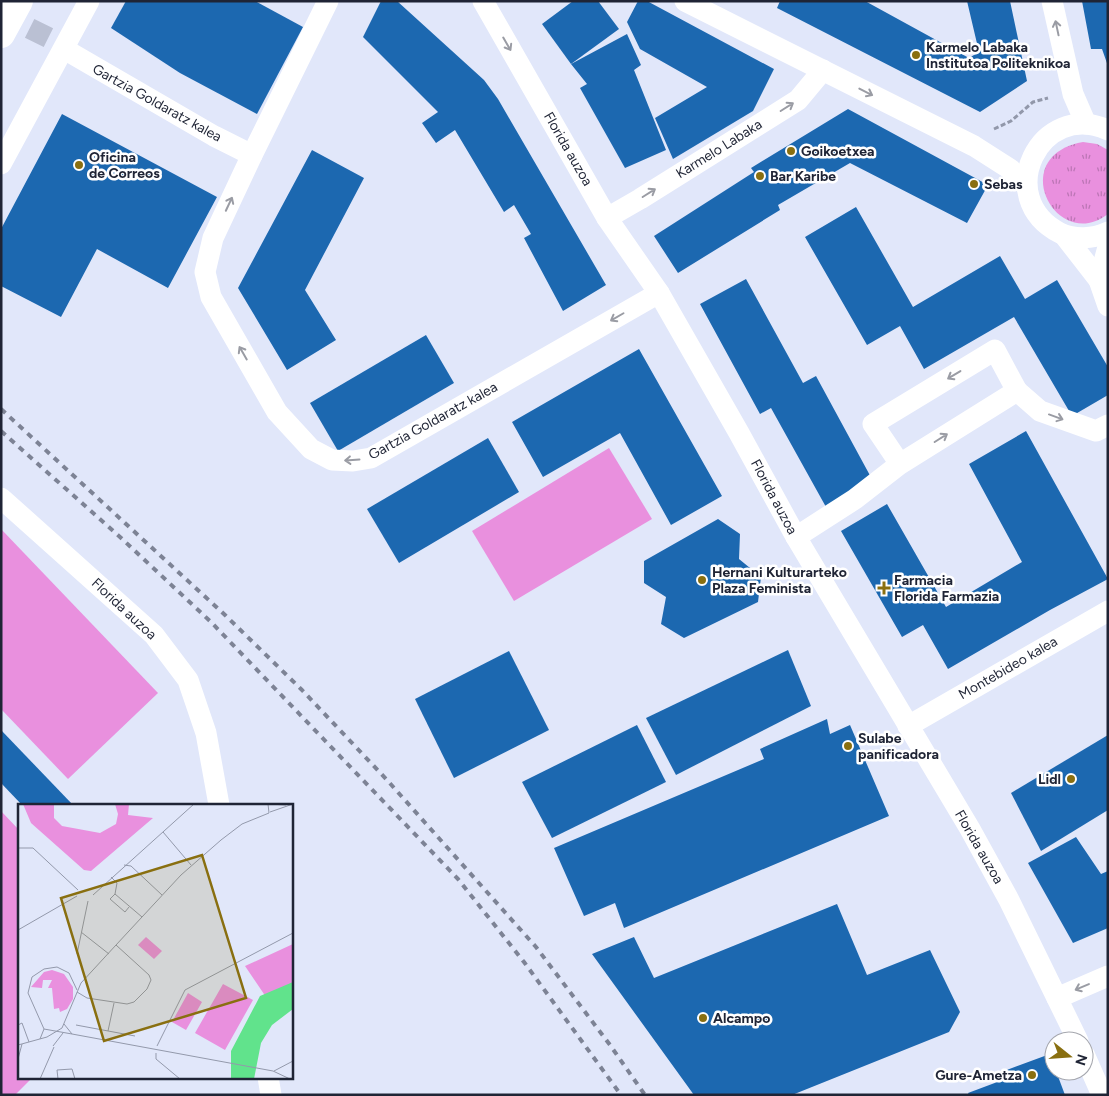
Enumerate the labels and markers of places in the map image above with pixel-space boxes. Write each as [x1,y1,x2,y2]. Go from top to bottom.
place label: Karmelo Labaka Institutoa Politeknikoa [926,39,1071,72]
marker: Karmelo Labaka Institutoa Politeknikoa [910,49,922,61]
place label: Goikoetxea [801,143,874,160]
marker: Goikoetxea [785,145,797,157]
place label: Oficina de Correos [89,149,160,182]
marker: Oficina de Correos [73,159,85,171]
place label: Bar Karibe [770,168,836,185]
marker: Bar Karibe [754,170,766,182]
place label: Sebas [984,176,1023,193]
marker: Sebas [968,178,980,190]
place label: Hernani Kulturarteko Plaza Feminista [712,564,847,597]
place label: Farmacia Florida Farmazia [894,572,999,605]
marker: Hernani Kulturarteko Plaza Feminista [696,574,708,586]
marker: Farmacia Florida Farmazia [878,582,890,594]
place label: Sulabe panificadora [858,730,939,763]
marker: Sulabe panificadora [842,740,854,752]
place label: Lidl [1038,771,1061,788]
marker: Lidl [1065,773,1077,785]
place label: Alcampo [713,1010,770,1027]
marker: Alcampo [697,1012,709,1024]
place label: Gure-Ametza [935,1067,1022,1084]
marker: Gure-Ametza [1026,1069,1038,1081]

